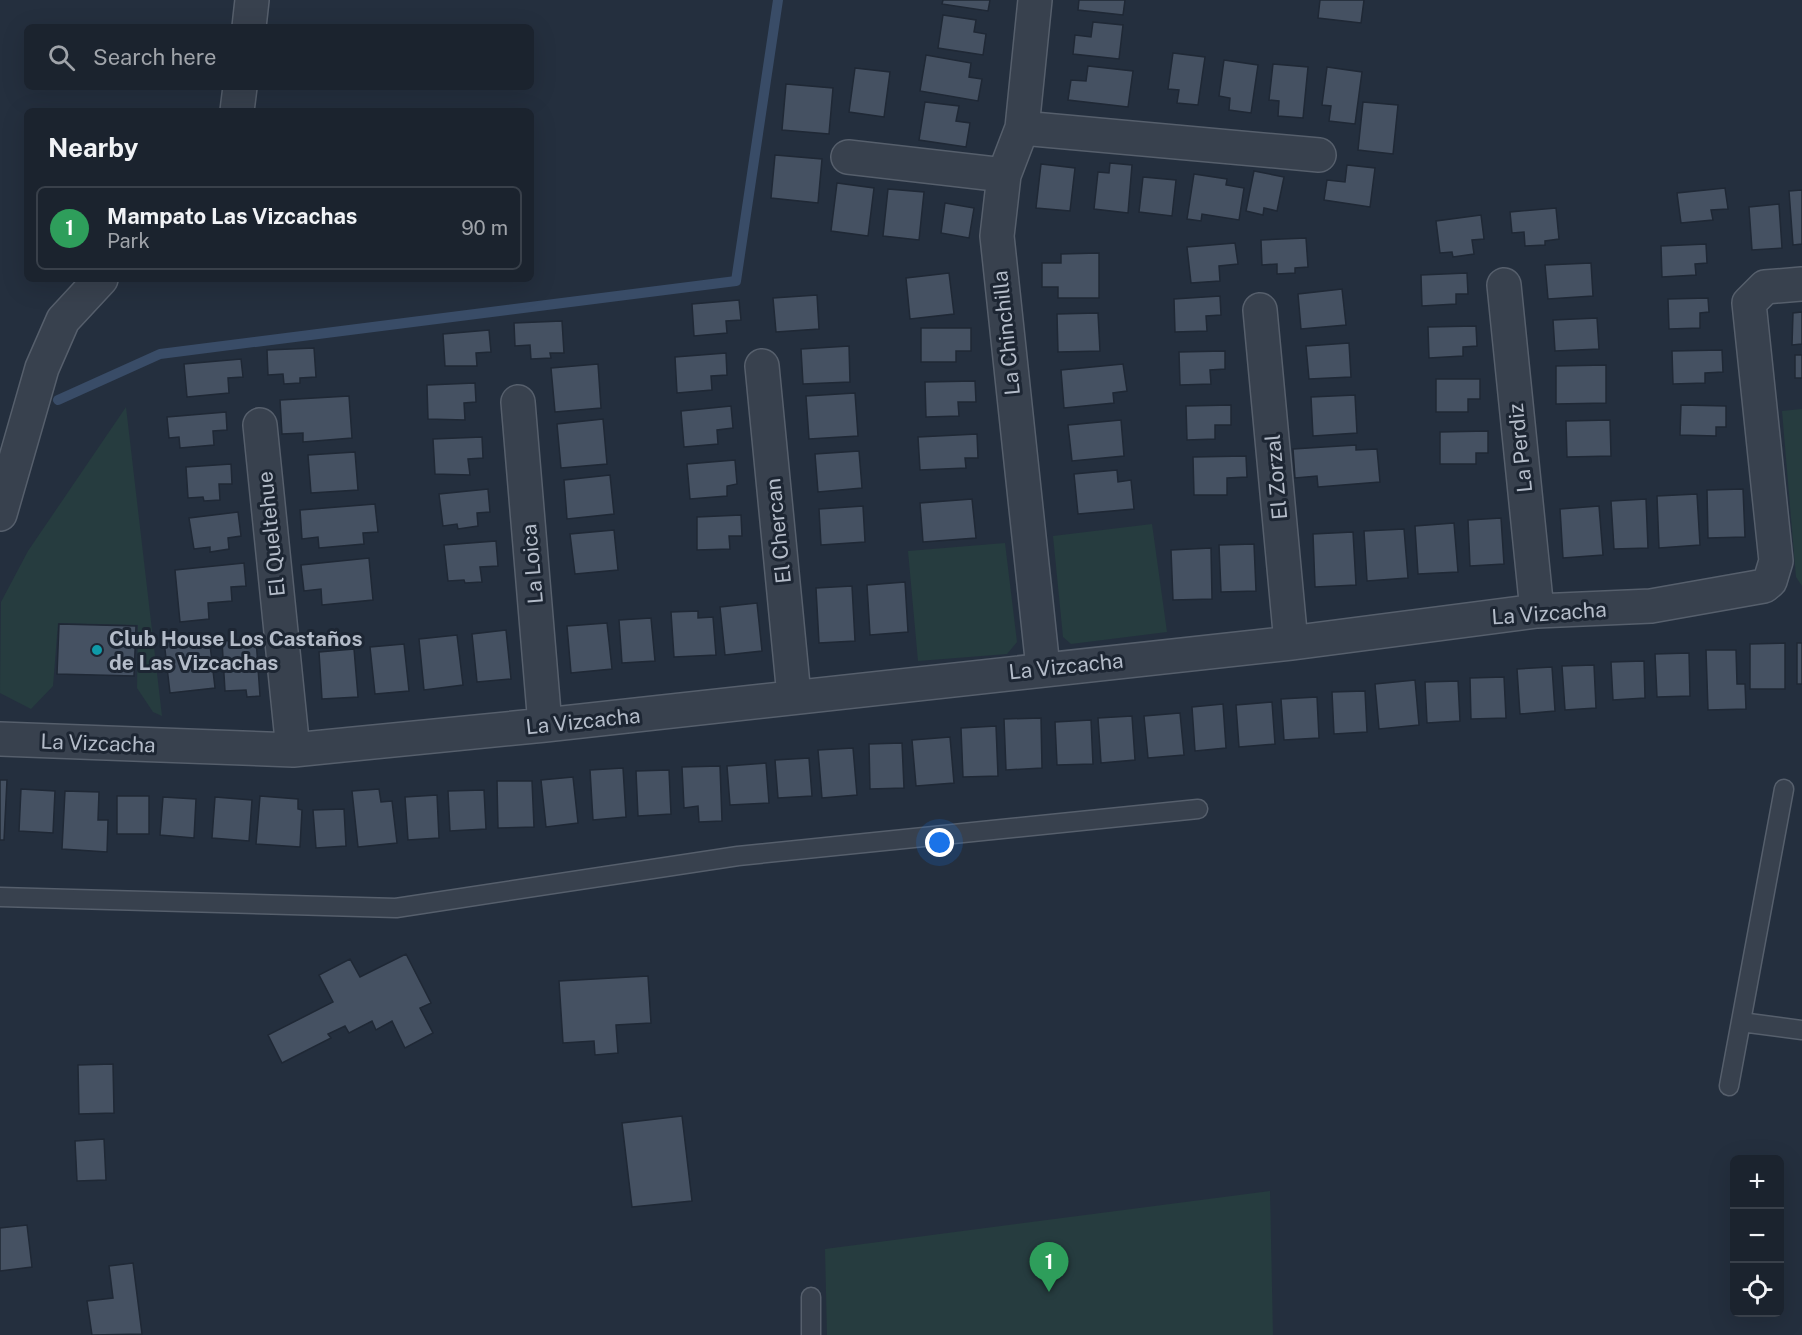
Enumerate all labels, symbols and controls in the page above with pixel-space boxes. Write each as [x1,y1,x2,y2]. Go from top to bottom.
search box [24,24,534,90]
icon: search [45,41,78,74]
text: Search here [93,44,217,70]
text: Nearby [48,132,138,163]
text: Mampato Las Vizcachas [107,203,357,229]
text: 1 [65,216,74,240]
text: 90 m [461,216,508,240]
text: Park [107,229,150,253]
street label: La Chinchilla [987,269,1025,397]
street label: La Perdiz [1503,402,1537,494]
street label: El Zorzal [1260,433,1292,521]
street label: El Queltehue [252,470,290,598]
street label: El Chercan [760,477,796,585]
street label: La Loica [516,523,548,605]
street label: La Vizcacha [1491,597,1607,629]
place label: Club House Los Castaños de Las Vizcachas [109,626,362,675]
marker: Club House Los Castaños de Las Vizcachas [90,643,104,657]
street label: La Vizcacha [1007,648,1125,684]
street label: La Vizcacha [524,703,642,739]
street label: La Vizcacha [40,728,156,758]
your location [925,828,954,857]
map controls [1730,1155,1784,1317]
button: + [1730,1155,1784,1209]
button: − [1730,1209,1784,1263]
pin: 1 [1030,1242,1068,1292]
button: locate [1730,1263,1784,1317]

